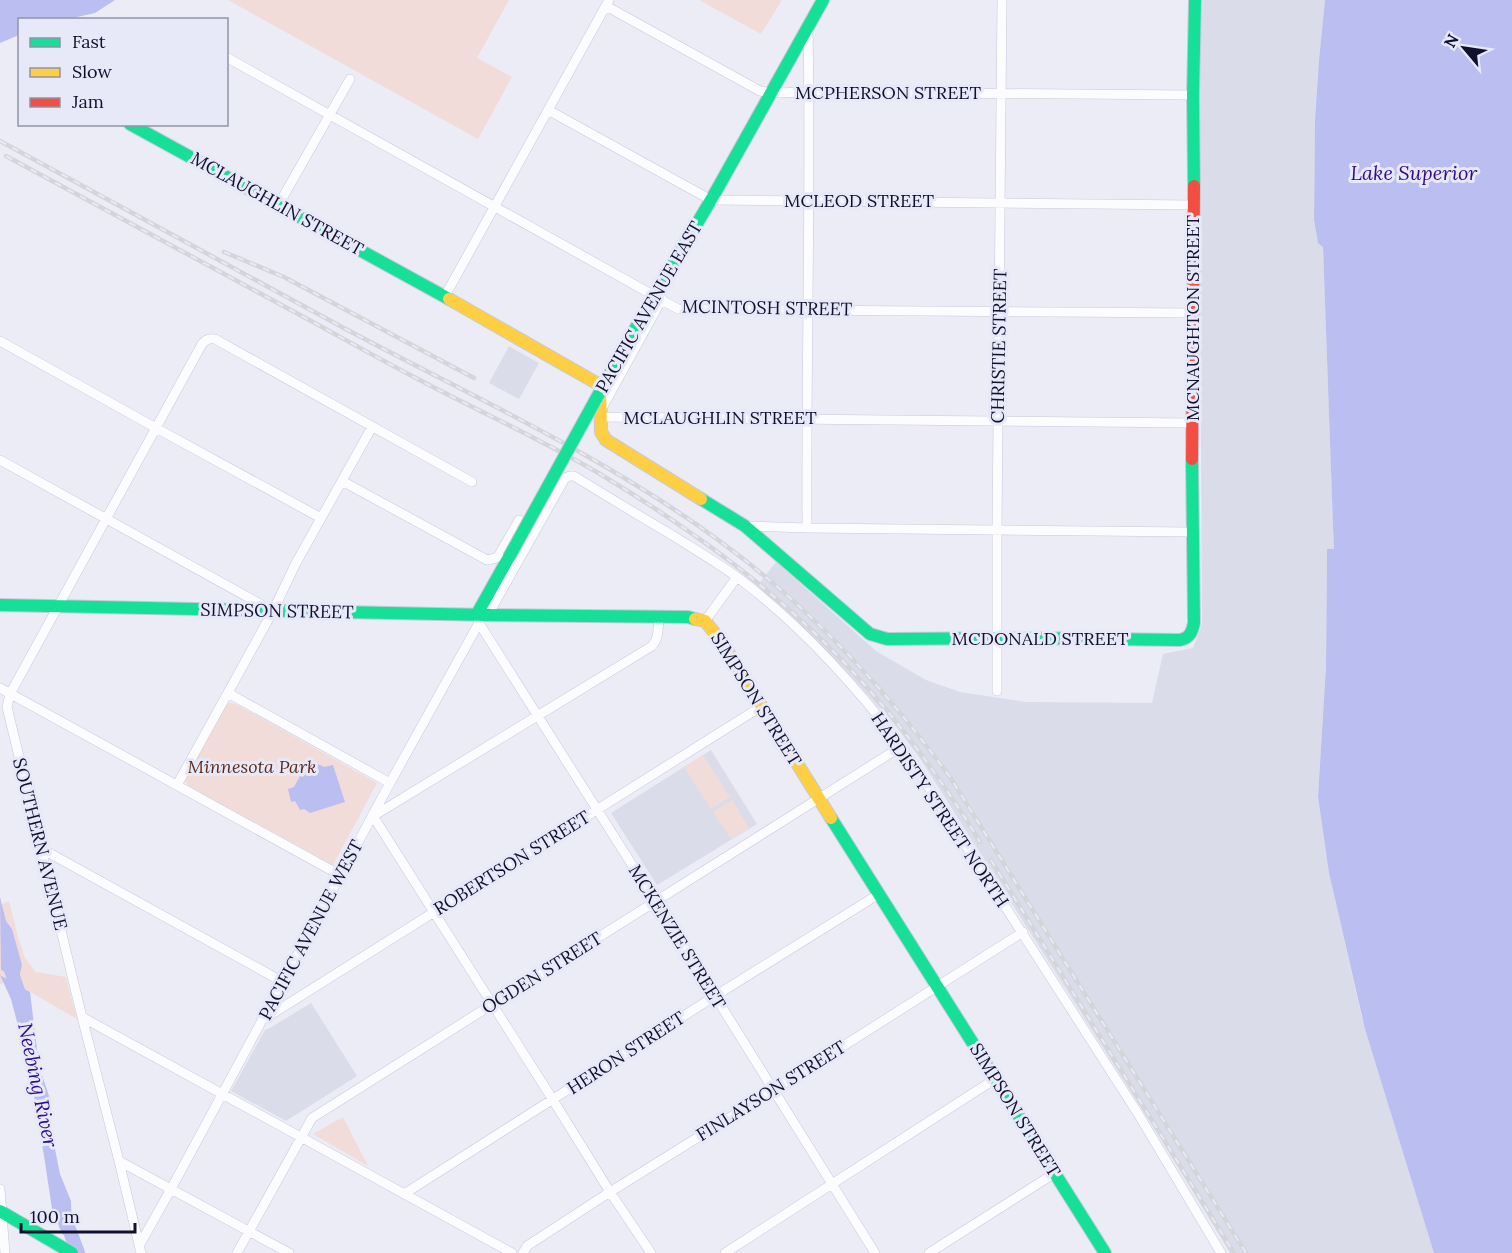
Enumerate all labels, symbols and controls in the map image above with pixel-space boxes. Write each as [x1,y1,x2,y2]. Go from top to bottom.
legend [18,18,228,126]
north arrow [1434,18,1494,78]
text: Fast [72,30,106,53]
text: N [1439,30,1463,51]
text: Slow [72,60,112,83]
street label: MCPHERSON STREET [795,81,982,104]
text: Jam [71,90,104,113]
street label: MCLAUGHLIN STREET [187,147,368,261]
water label: Lake Superior [1351,160,1478,185]
street label: MCLEOD STREET [784,189,934,212]
street label: MCNAUGHTON STREET [1181,215,1204,421]
street label: PACIFIC AVENUE EAST [590,217,707,397]
street label: CHRISTIE STREET [986,268,1011,423]
street label: MCINTOSH STREET [682,295,853,320]
street label: MCLAUGHLIN STREET [623,406,817,429]
street label: SIMPSON STREET [200,598,354,623]
street label: MCDONALD STREET [951,627,1129,650]
street label: SIMPSON STREET [706,628,807,770]
street label: HARDISTY STREET NORTH [866,708,1014,912]
park label: Minnesota Park [188,755,316,778]
street label: SOUTHERN AVENUE [8,756,73,932]
street label: ROBERTSON STREET [429,805,595,920]
street label: PACIFIC AVENUE WEST [253,835,368,1024]
street label: MCKENZIE STREET [624,860,731,1014]
street label: OGDEN STREET [477,926,607,1019]
street label: HERON STREET [562,1006,689,1099]
water label: Neebing River [13,1020,64,1150]
street label: FINLAYSON STREET [692,1035,850,1146]
street label: SIMPSON STREET [965,1039,1066,1181]
scale bar [21,1196,135,1234]
text: 100 m [30,1205,80,1228]

